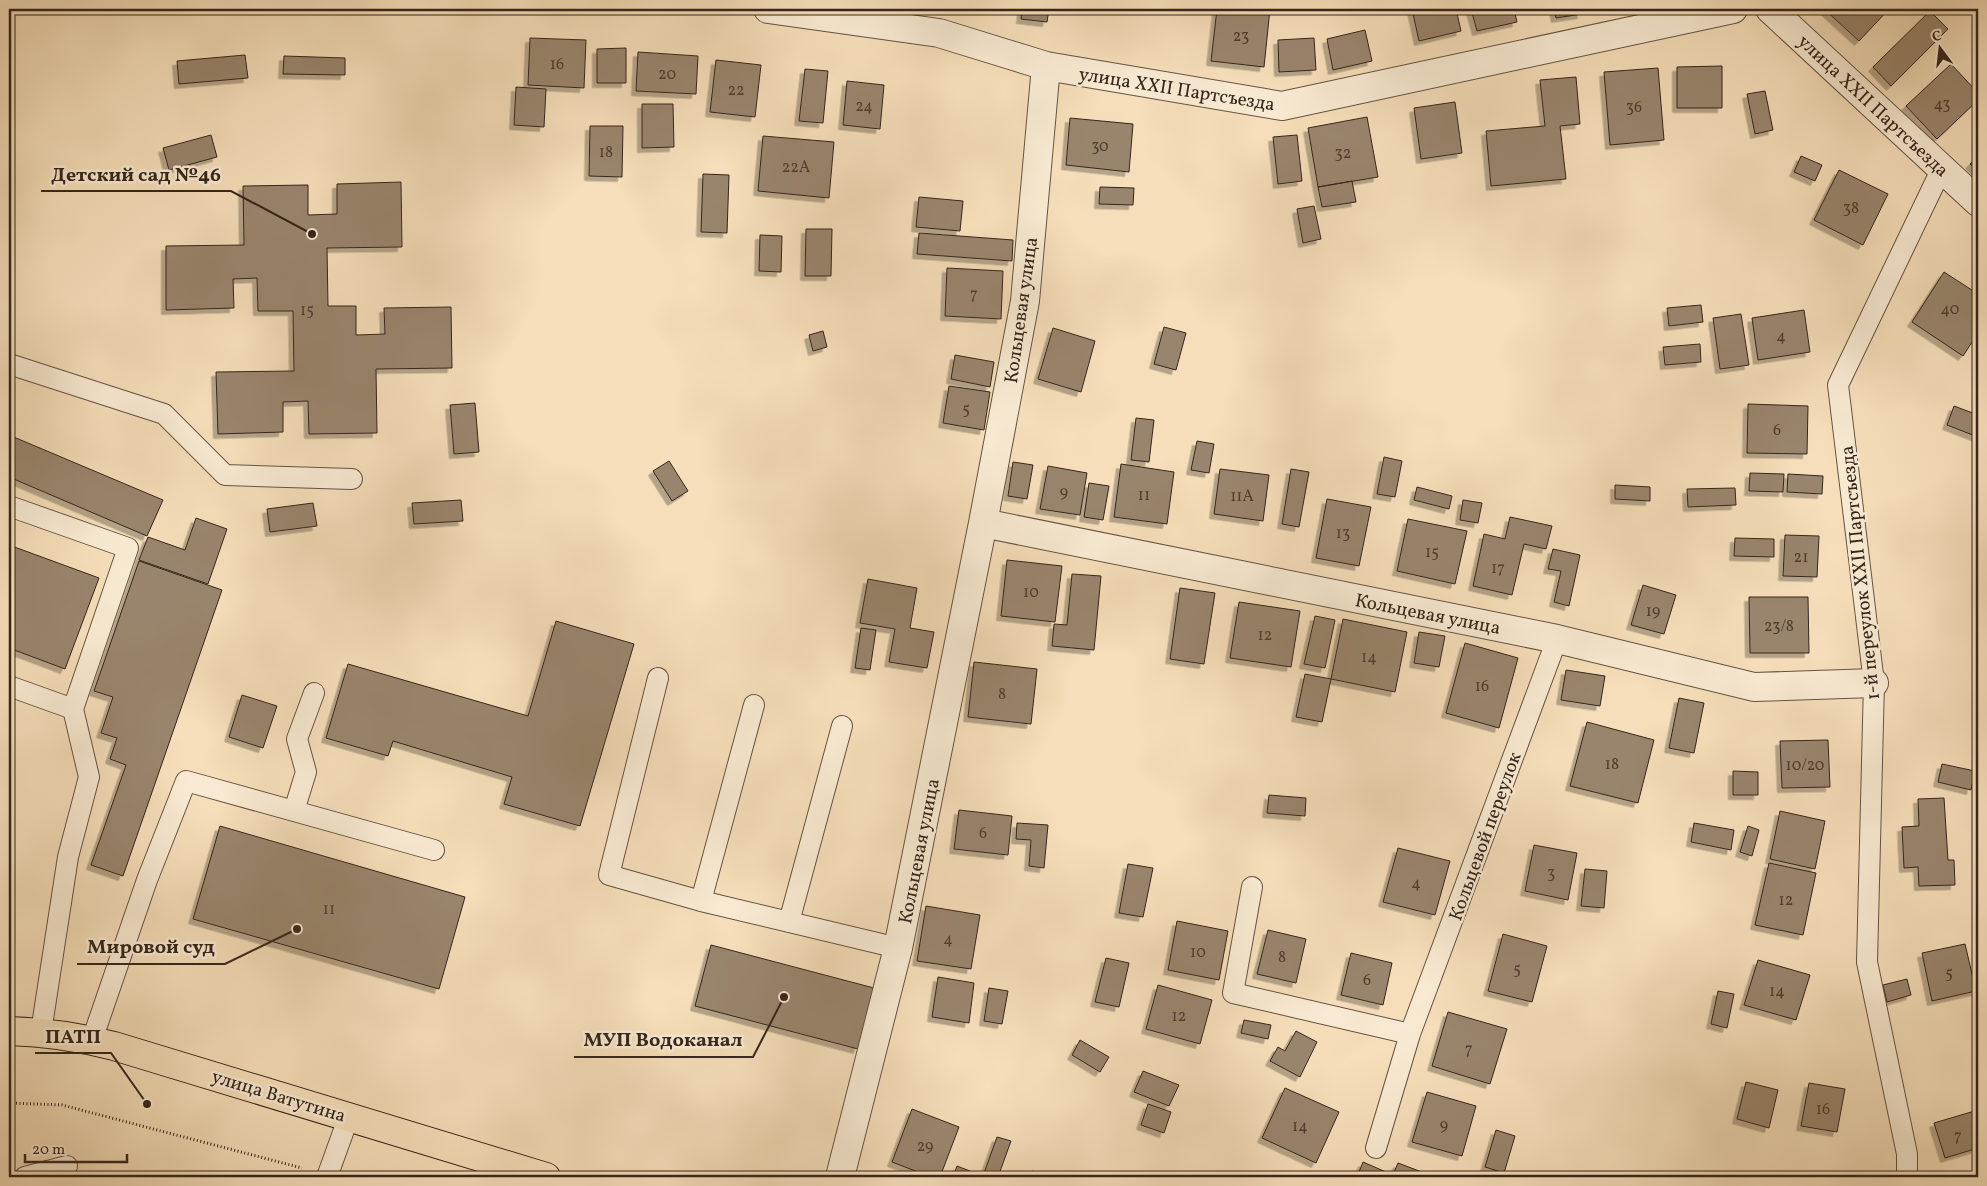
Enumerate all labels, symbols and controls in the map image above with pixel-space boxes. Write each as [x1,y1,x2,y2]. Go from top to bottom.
north arrow [1914,22,1964,72]
house number: 23 [1233,26,1249,48]
text: С [1930,27,1944,47]
street label: улица XXII Партсъезда [1791,29,1954,184]
house number: 16 [550,54,564,76]
street label: улица XXII Партсъезда [1077,62,1277,118]
house number: 20 [658,64,676,86]
house number: 22 [727,80,745,102]
house number: 43 [1933,94,1951,116]
house number: 24 [855,96,873,118]
house number: 36 [1626,97,1642,119]
house number: 30 [1091,136,1109,158]
house number: 18 [599,142,613,164]
house number: 32 [1335,143,1351,165]
callout: Детский сад №46 [41,156,231,191]
house number: 22А [782,157,810,179]
text: Детский сад №46 [51,162,221,190]
house number: 38 [1843,198,1859,220]
street label: Кольцевая улица [999,235,1045,385]
house number: 7 [970,284,978,306]
house number: 40 [1941,299,1959,321]
house number: 15 [300,300,314,322]
house number: 4 [1776,326,1786,348]
house number: 5 [962,399,970,421]
house number: 6 [1773,420,1781,442]
street label: 1-й переулок XXII Партсъезда [1835,444,1887,701]
house number: 9 [1060,482,1068,504]
house number: 11 [1138,485,1150,507]
house number: 11А [1230,486,1254,508]
house number: 13 [1336,523,1350,545]
house number: 15 [1425,542,1439,564]
house number: 21 [1794,547,1808,569]
house number: 17 [1491,558,1505,580]
house number: 10 [1023,582,1039,604]
street label: Кольцевая улица [1353,588,1503,642]
house number: 19 [1646,601,1660,623]
house number: 23/8 [1764,616,1794,638]
house number: 12 [1258,625,1272,647]
house number: 14 [1361,647,1377,669]
house number: 16 [1475,676,1489,698]
house number: 8 [998,684,1006,706]
street label: Кольцевой переулок [1443,749,1529,925]
house number: 18 [1605,754,1619,776]
house number: 10/20 [1786,755,1824,777]
street label: Кольцевая улица [893,776,947,926]
house number: 6 [979,823,987,845]
house number: 3 [1547,863,1555,885]
house number: 4 [1411,873,1421,895]
house number: 12 [1779,890,1793,912]
house number: 11 [323,899,335,921]
callout: Мировой суд [77,929,225,964]
house number: 4 [943,929,953,951]
text: Мировой суд [87,934,215,962]
house number: 10 [1190,942,1206,964]
house number: 8 [1278,947,1286,969]
house number: 5 [1513,959,1521,981]
house number: 5 [1945,963,1953,985]
house number: 6 [1363,970,1371,992]
house number: 14 [1769,981,1785,1003]
house number: 12 [1172,1006,1186,1028]
callout: ПАТП [35,1018,111,1053]
callout: МУП Водоканал [574,1022,753,1057]
text: ПАТП [45,1024,101,1052]
text: МУП Водоканал [584,1027,743,1055]
house number: 7 [1465,1039,1473,1061]
street label: улица Ватутина [208,1064,349,1130]
house number: 16 [1816,1099,1830,1121]
house number: 9 [1440,1115,1448,1137]
house number: 14 [1292,1116,1308,1138]
house number: 7 [1954,1126,1962,1148]
scale bar [25,1131,128,1163]
house number: 29 [917,1136,933,1158]
text: 20 m [32,1140,65,1161]

